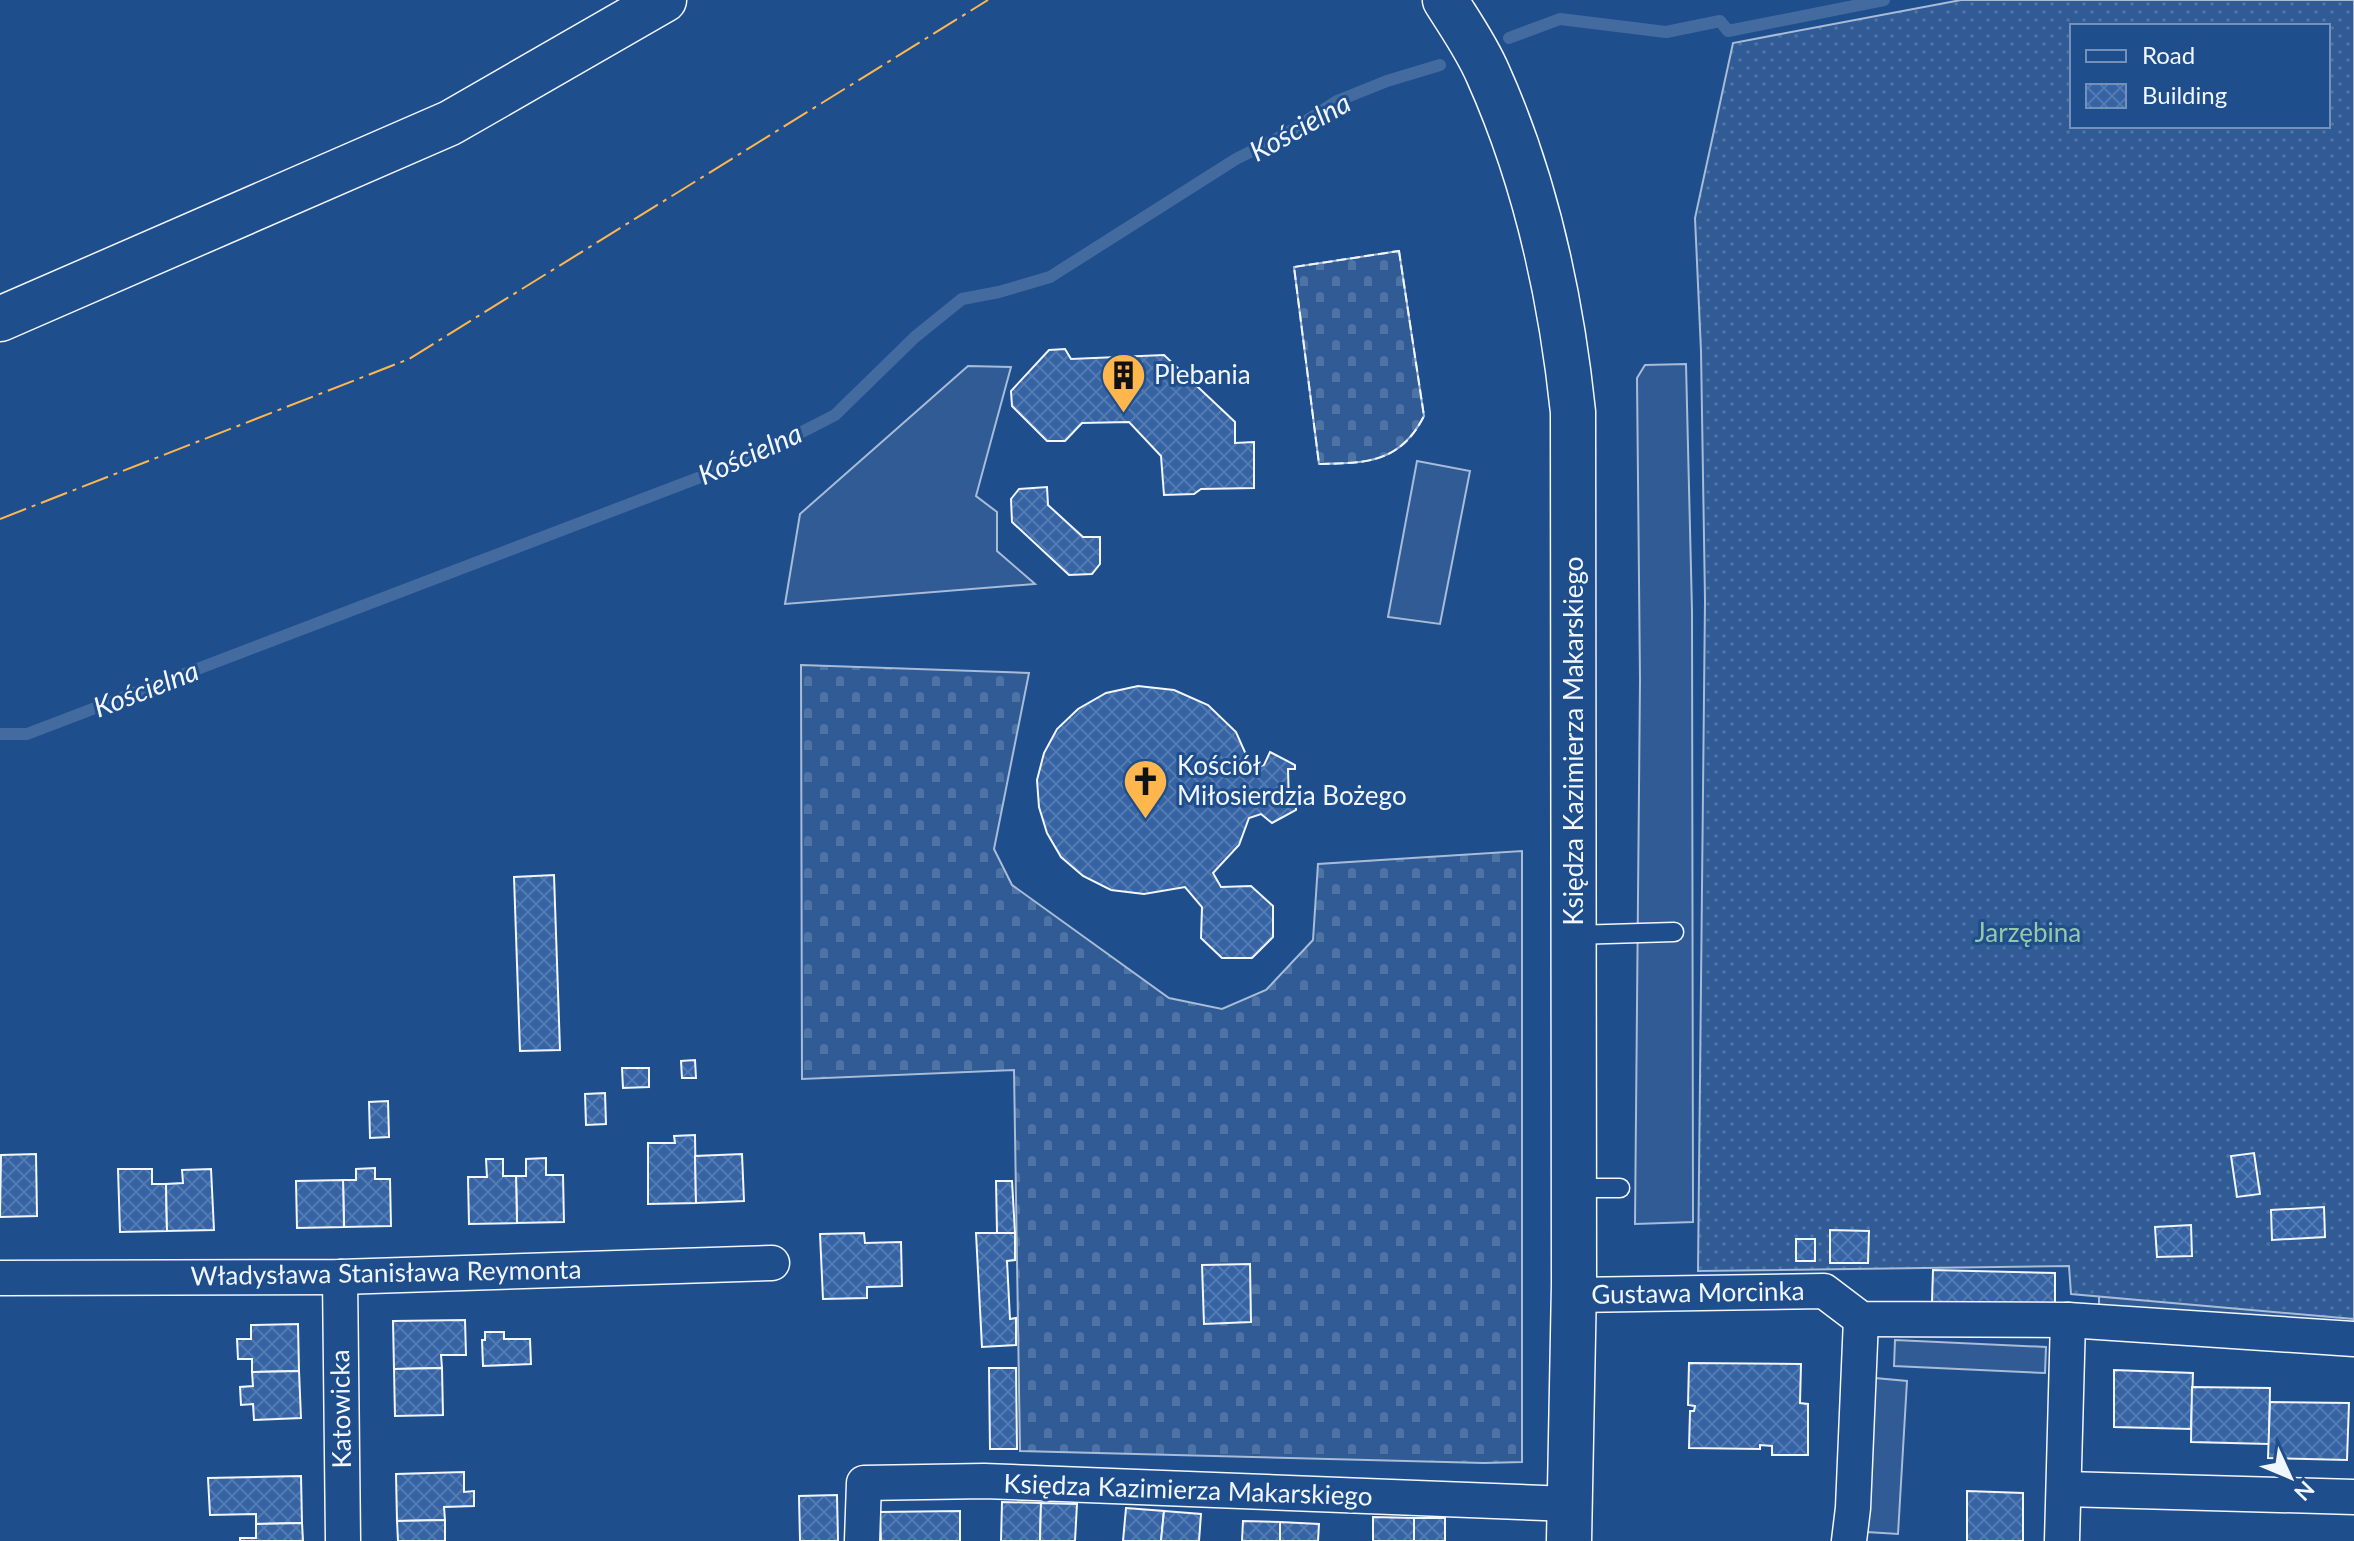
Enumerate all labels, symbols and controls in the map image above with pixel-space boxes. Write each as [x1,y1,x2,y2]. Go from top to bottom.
legend [2070,24,2330,128]
text: Road [2142,40,2195,69]
text: Building [2142,80,2227,109]
water label: Kościelna [1243,85,1356,168]
building icon: Plebania [1099,351,1147,414]
place label: Plebania [1154,358,1251,390]
water label: Kościelna [692,415,807,491]
street label: Księdza Kazimierza Makarskiego [1557,556,1589,926]
water label: Kościelna [88,652,203,724]
place label: Kościół Miłosierdzia Bożego [1177,749,1407,811]
church icon: Kościół Miłosierdzia Bożego [1122,757,1170,820]
park label: Jarzębina [1975,916,2081,948]
street label: Władysława Stanisława Reymonta [190,1253,582,1291]
street label: Gustawa Morcinka [1591,1274,1805,1310]
street label: Katowicka [323,1349,357,1469]
north arrow [2250,1437,2330,1517]
street label: Księdza Kazimierza Makarskiego [1003,1467,1373,1511]
text: N [2289,1476,2320,1507]

